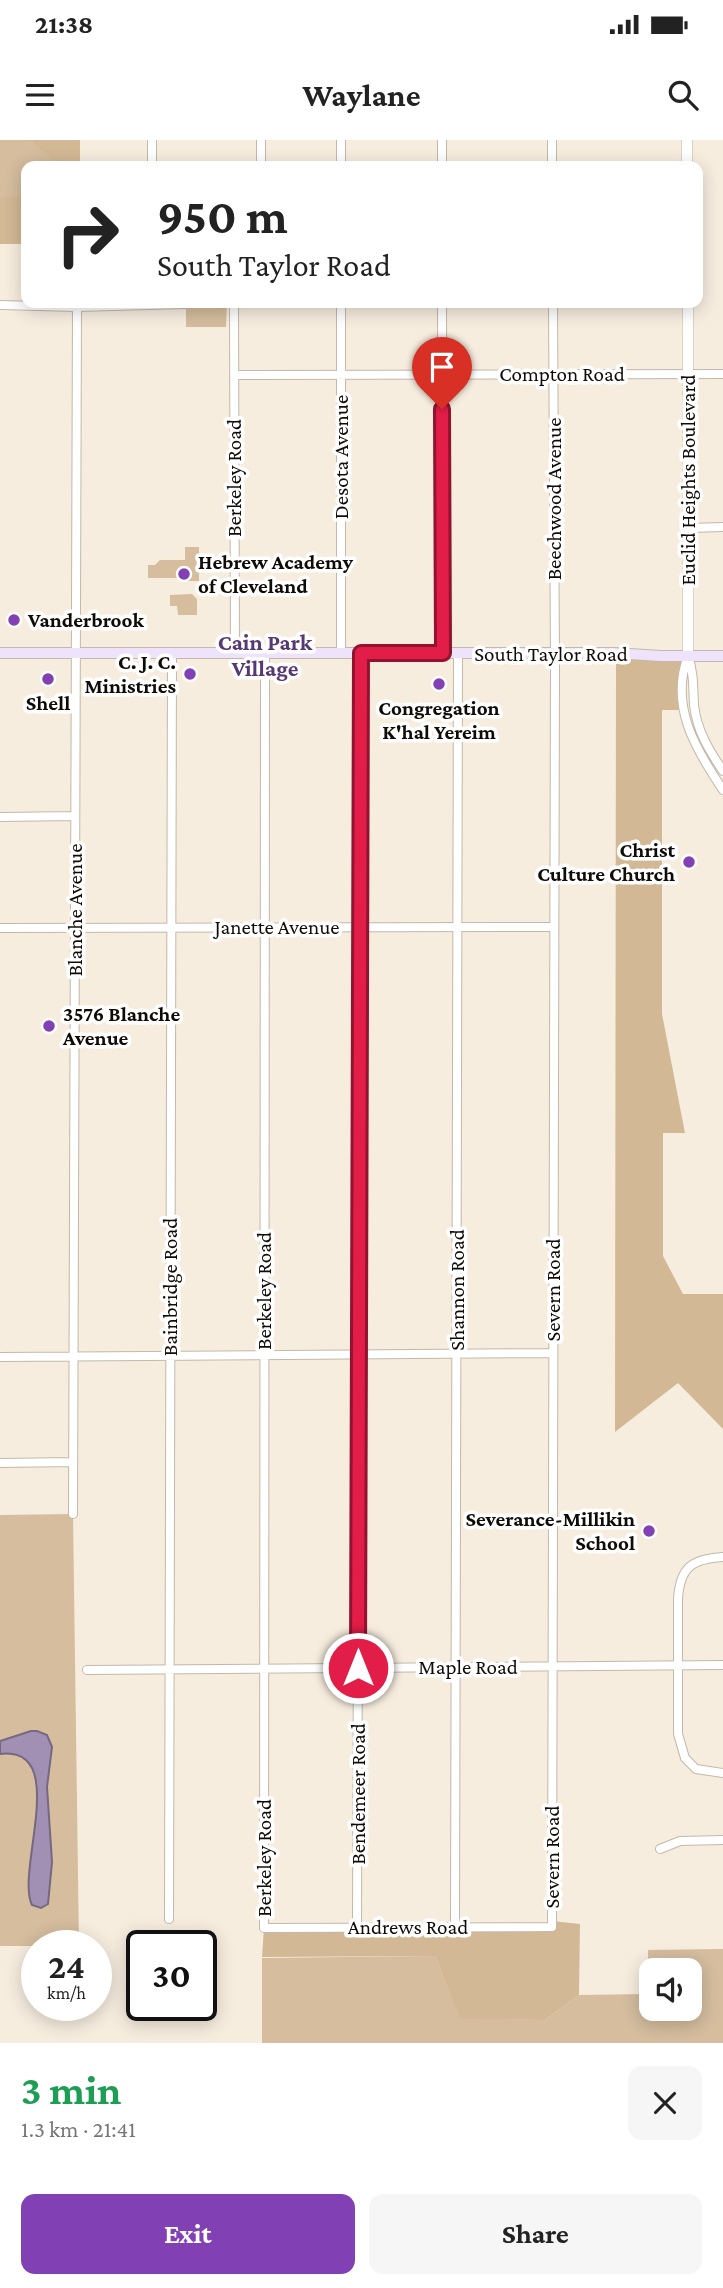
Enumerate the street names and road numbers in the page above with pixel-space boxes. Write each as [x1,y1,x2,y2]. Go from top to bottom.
street label: Compton Road [499,362,625,386]
street label: Euclid Heights Boulevard [676,375,700,585]
street label: Desota Avenue [329,395,353,519]
street label: Beechwood Avenue [542,418,566,580]
street label: Berkeley Road [222,419,246,537]
street label: South Taylor Road [474,642,628,666]
street label: Blanche Avenue [63,844,87,976]
street label: Janette Avenue [212,915,340,939]
street label: Bainbridge Road [158,1218,182,1356]
street label: Shannon Road [445,1229,469,1351]
street label: Berkeley Road [252,1232,276,1350]
street label: Severn Road [541,1239,565,1342]
street label: Maple Road [418,1655,518,1679]
street label: Bendemeer Road [346,1723,370,1865]
street label: Berkeley Road [252,1799,276,1917]
street label: Severn Road [540,1806,564,1909]
street label: Andrews Road [348,1915,468,1939]

